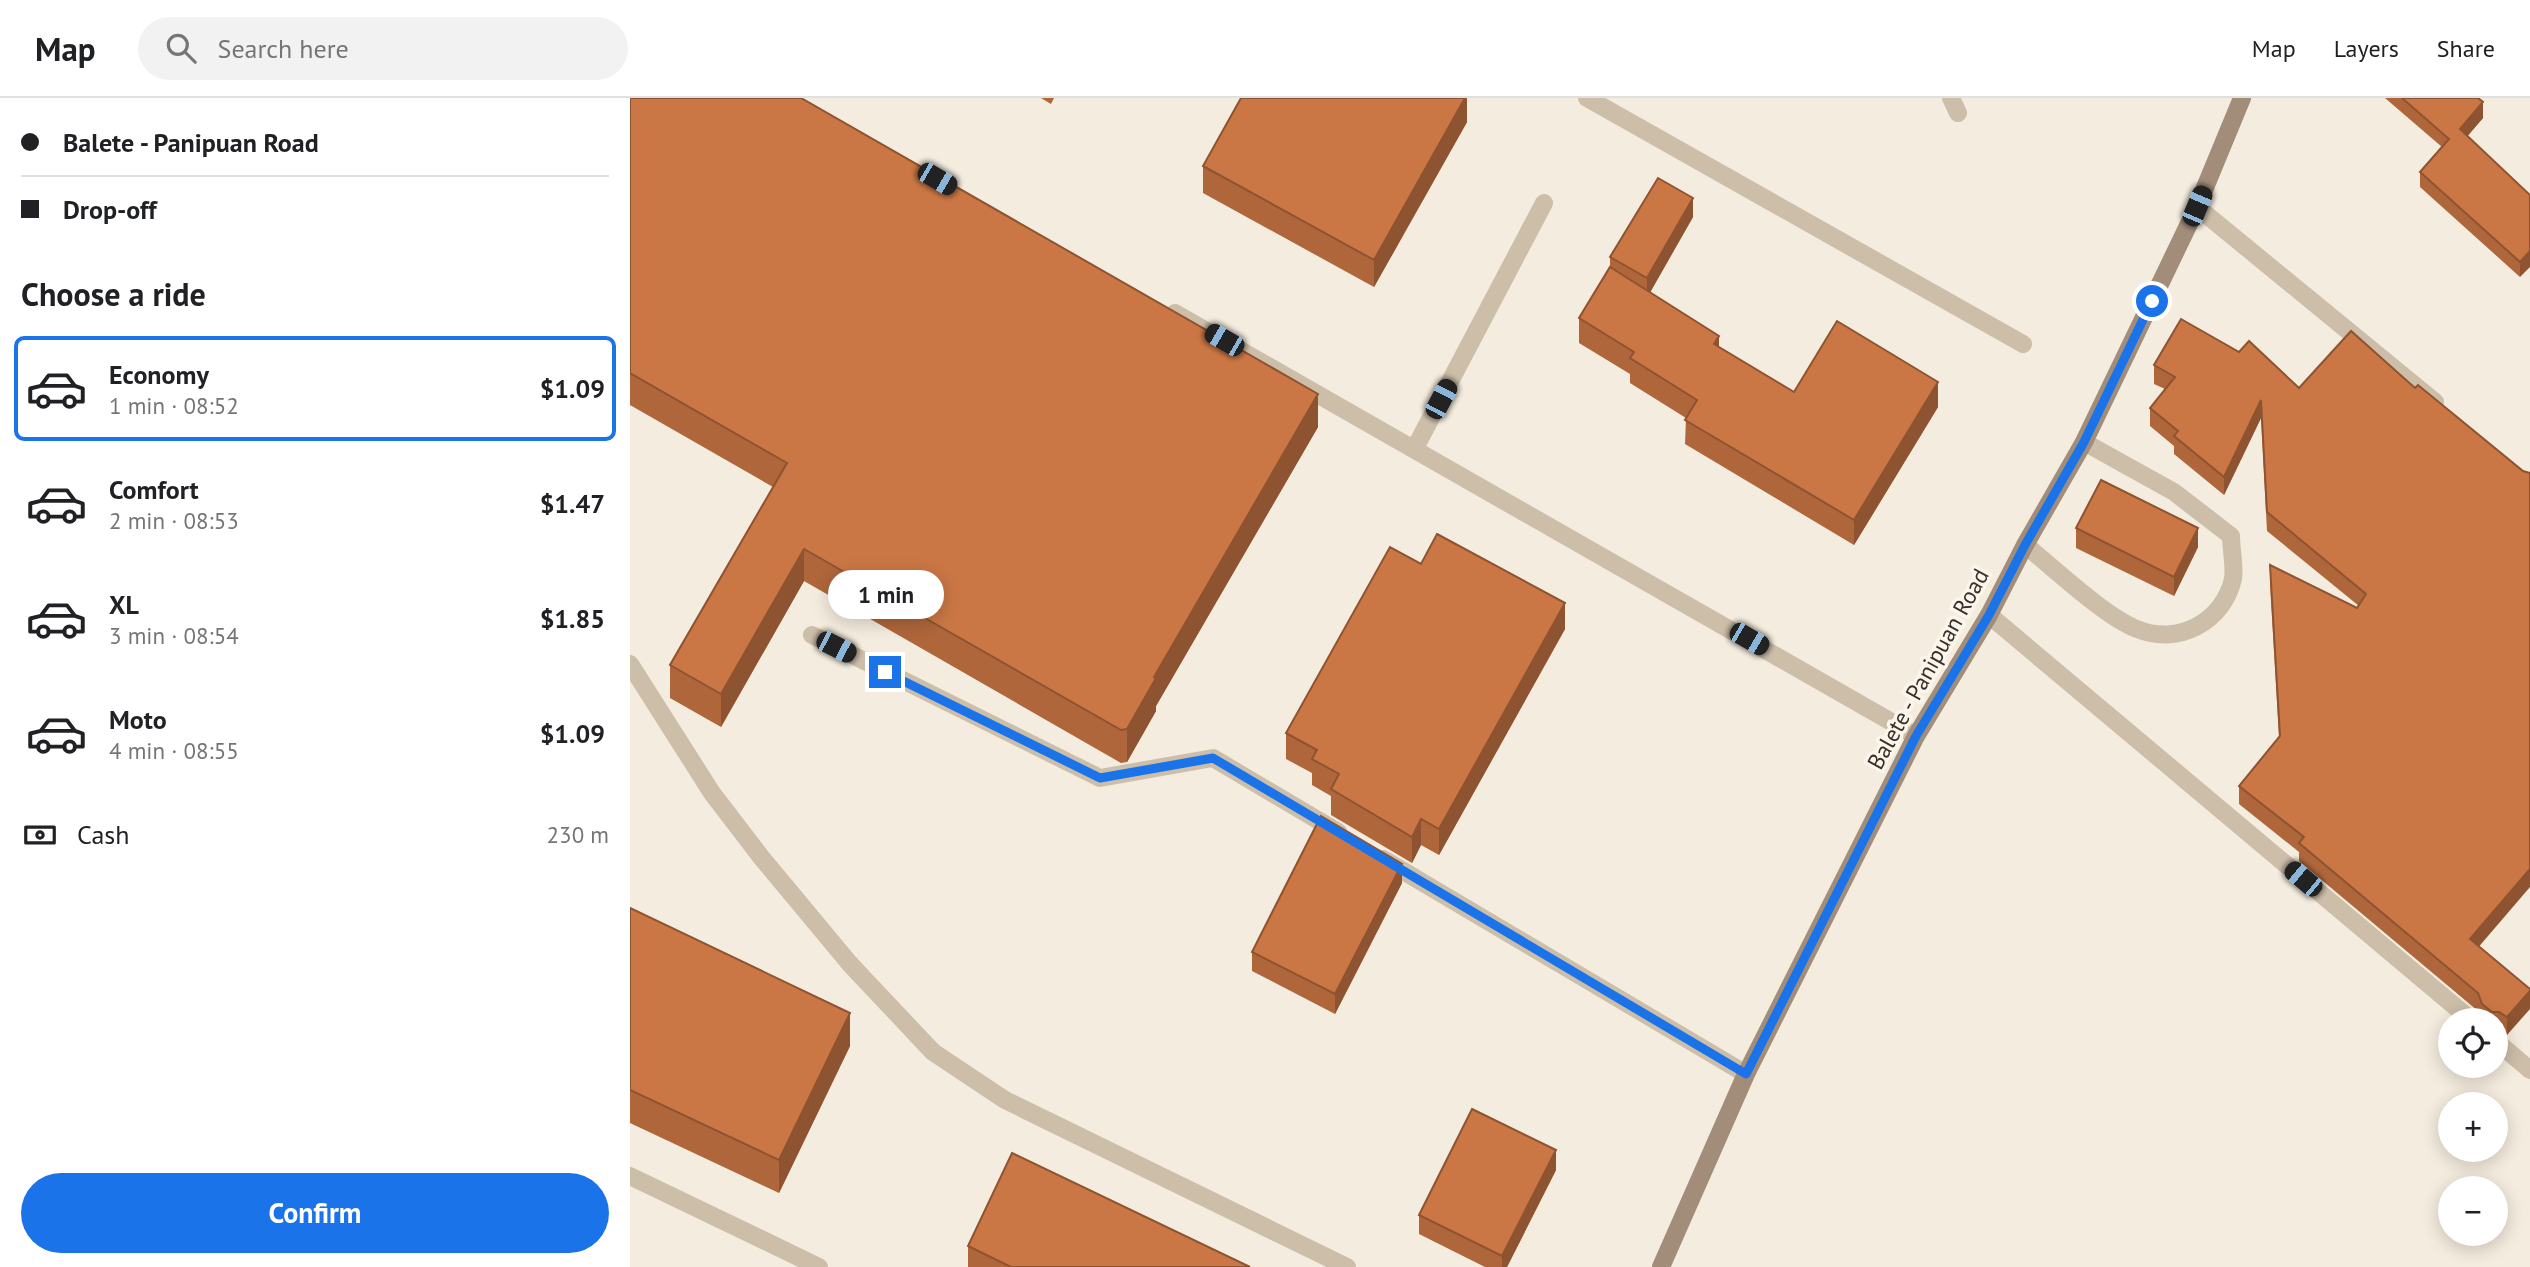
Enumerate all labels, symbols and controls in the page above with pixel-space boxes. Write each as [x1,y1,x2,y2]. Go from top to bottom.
search box [138,17,628,80]
text: Map [35,27,96,70]
icon: search [162,29,200,67]
text: Search here [218,32,349,65]
text: Map [2252,33,2296,64]
text: Layers [2334,33,2399,64]
text: Share [2437,33,2495,64]
text: Balete - Panipuan Road [63,126,319,159]
car [914,159,961,199]
car [2180,183,2215,229]
text: Drop-off [63,193,157,226]
text: Choose a ride [21,273,206,315]
route start [2136,285,2168,317]
car [1201,320,1248,360]
icon: car [25,357,88,420]
text: Economy [109,358,209,391]
text: $1.09 [540,372,605,405]
car [1422,376,1461,422]
text: 1 min · 08:52 [109,391,239,420]
icon: car [25,472,88,535]
text: Comfort [109,473,199,506]
text: $1.47 [540,487,605,520]
text: 2 min · 08:53 [109,506,239,535]
street label: Balete - Panipuan Road [1860,563,1995,774]
callout: 1 min [827,570,943,620]
text: 1 min [858,580,914,609]
icon: car [25,587,88,650]
text: XL [109,588,139,621]
text: $1.85 [540,602,605,635]
car [1726,619,1773,659]
text: 3 min · 08:54 [109,621,239,650]
car [813,628,860,666]
route end [869,656,901,688]
icon: car [25,702,88,765]
text: Moto [109,703,167,736]
text: $1.09 [540,717,605,750]
text: 4 min · 08:55 [109,736,239,765]
icon: cash [21,816,59,854]
text: Cash [77,818,129,851]
text: 230 m [547,820,609,849]
car [2281,857,2326,901]
map controls [2438,1008,2508,1246]
button: locate [2438,1008,2508,1078]
button: + [2438,1092,2508,1162]
button: Confirm [21,1173,609,1253]
button: − [2438,1176,2508,1246]

